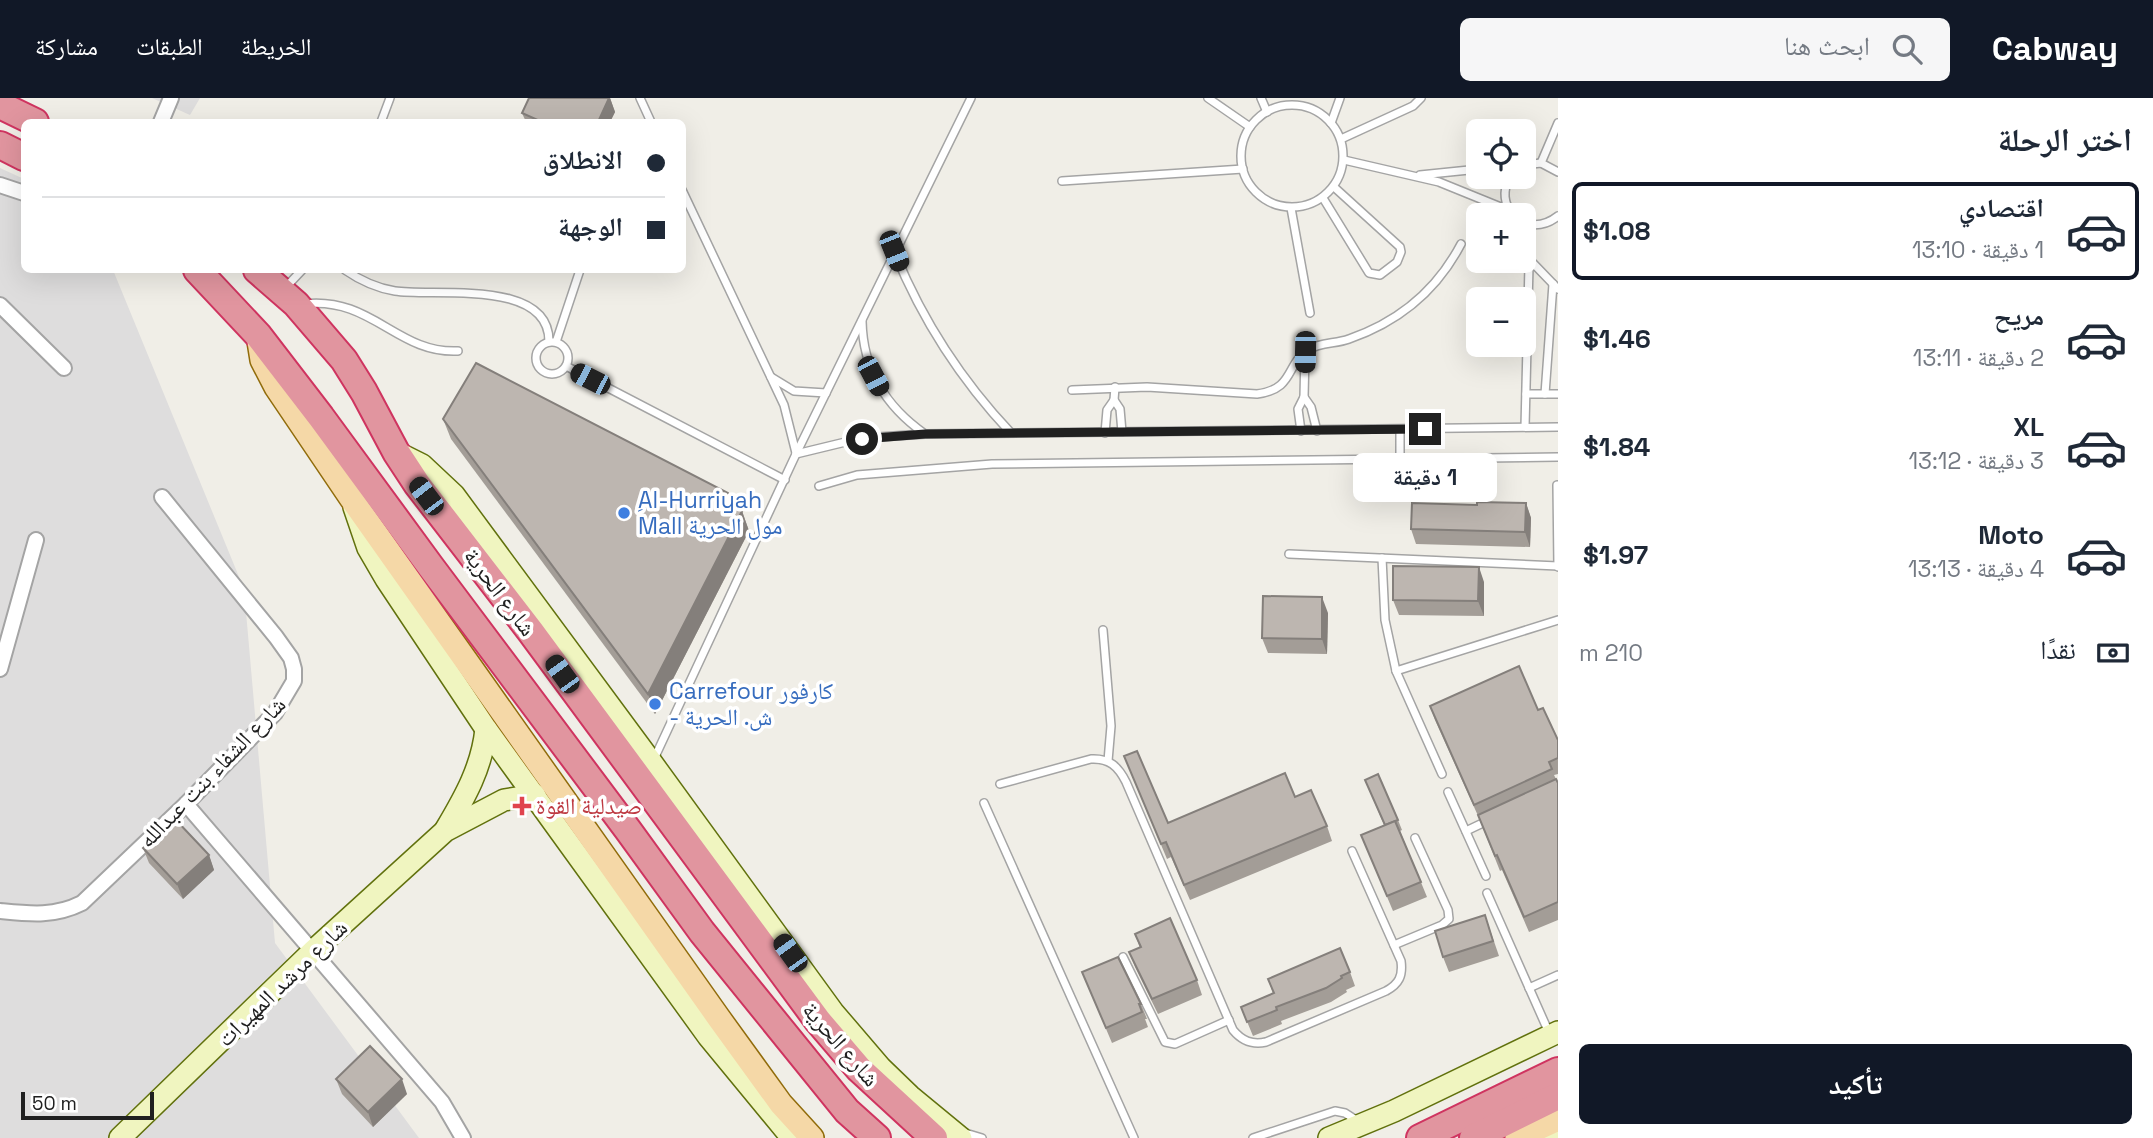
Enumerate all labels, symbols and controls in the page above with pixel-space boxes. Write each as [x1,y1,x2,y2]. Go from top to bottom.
search box [1460,18,1950,81]
text: Cabway [1992,28,2118,70]
text: ابحث هنا [1784,29,1870,63]
icon: search [1888,30,1926,68]
text: مشاركة [35,31,98,62]
text: الطبقات [136,31,203,62]
text: الخريطة [241,31,311,62]
map controls [1466,119,1536,357]
button: locate [1466,119,1536,189]
text: اختر الرحلة [1998,120,2132,160]
text: الانطلاق [543,143,623,177]
text: اقتصادي [1959,191,2044,225]
icon: car [2065,200,2128,263]
button: + [1466,203,1536,273]
text: الوجهة [558,210,623,244]
text: $1.08 [1583,214,1650,248]
car [877,228,912,274]
text: 1 دقيقة · 13:10 [1912,235,2044,265]
button: − [1466,287,1536,357]
text: مريح [1994,299,2044,333]
icon: car [2065,308,2128,371]
text: $1.46 [1583,322,1651,356]
car [1295,331,1316,373]
text: 2 دقيقة · 13:11 [1913,343,2044,373]
car [854,353,893,399]
car [567,360,614,398]
text: XL [2013,410,2044,444]
route end [1409,413,1441,445]
icon: car [2065,416,2128,479]
route start [846,423,878,455]
text: $1.84 [1583,430,1650,464]
text: 3 دقيقة · 13:12 [1908,446,2044,476]
callout: 1 دقيقة [1353,454,1497,502]
text: 1 دقيقة [1393,462,1457,492]
car [405,473,448,519]
place label: ِAl-Hurriyah Mall مول الحرية [638,485,782,541]
marker: ِAl-Hurriyah Mall مول الحرية [616,505,632,521]
text: Moto [1978,518,2044,552]
icon: car [2065,524,2128,587]
text: $1.97 [1583,538,1648,572]
street label: شارع الحرية [457,542,543,642]
text: 4 دقيقة · 13:13 [1908,554,2044,584]
text: نقدًا [2040,633,2076,667]
icon: cash [2094,634,2132,672]
text: 210 m [1579,638,1643,668]
car [542,651,583,697]
place label: Carrefour كارفور - ش. الحرية [669,676,834,732]
street label: شارع الشفاء بنت عبدالله [132,690,292,854]
marker: Carrefour كارفور - ش. الحرية [647,696,663,712]
place label: صيدلية القوة [536,791,642,821]
marker: صيدلية القوة [514,798,530,814]
street label: شارع مرشد المهيرات [210,913,354,1053]
car [770,930,811,976]
street label: شارع الحرية [796,995,886,1093]
button: تأكيد [1579,1044,2132,1124]
scale bar [21,1089,154,1121]
text: 50 m [32,1091,77,1116]

